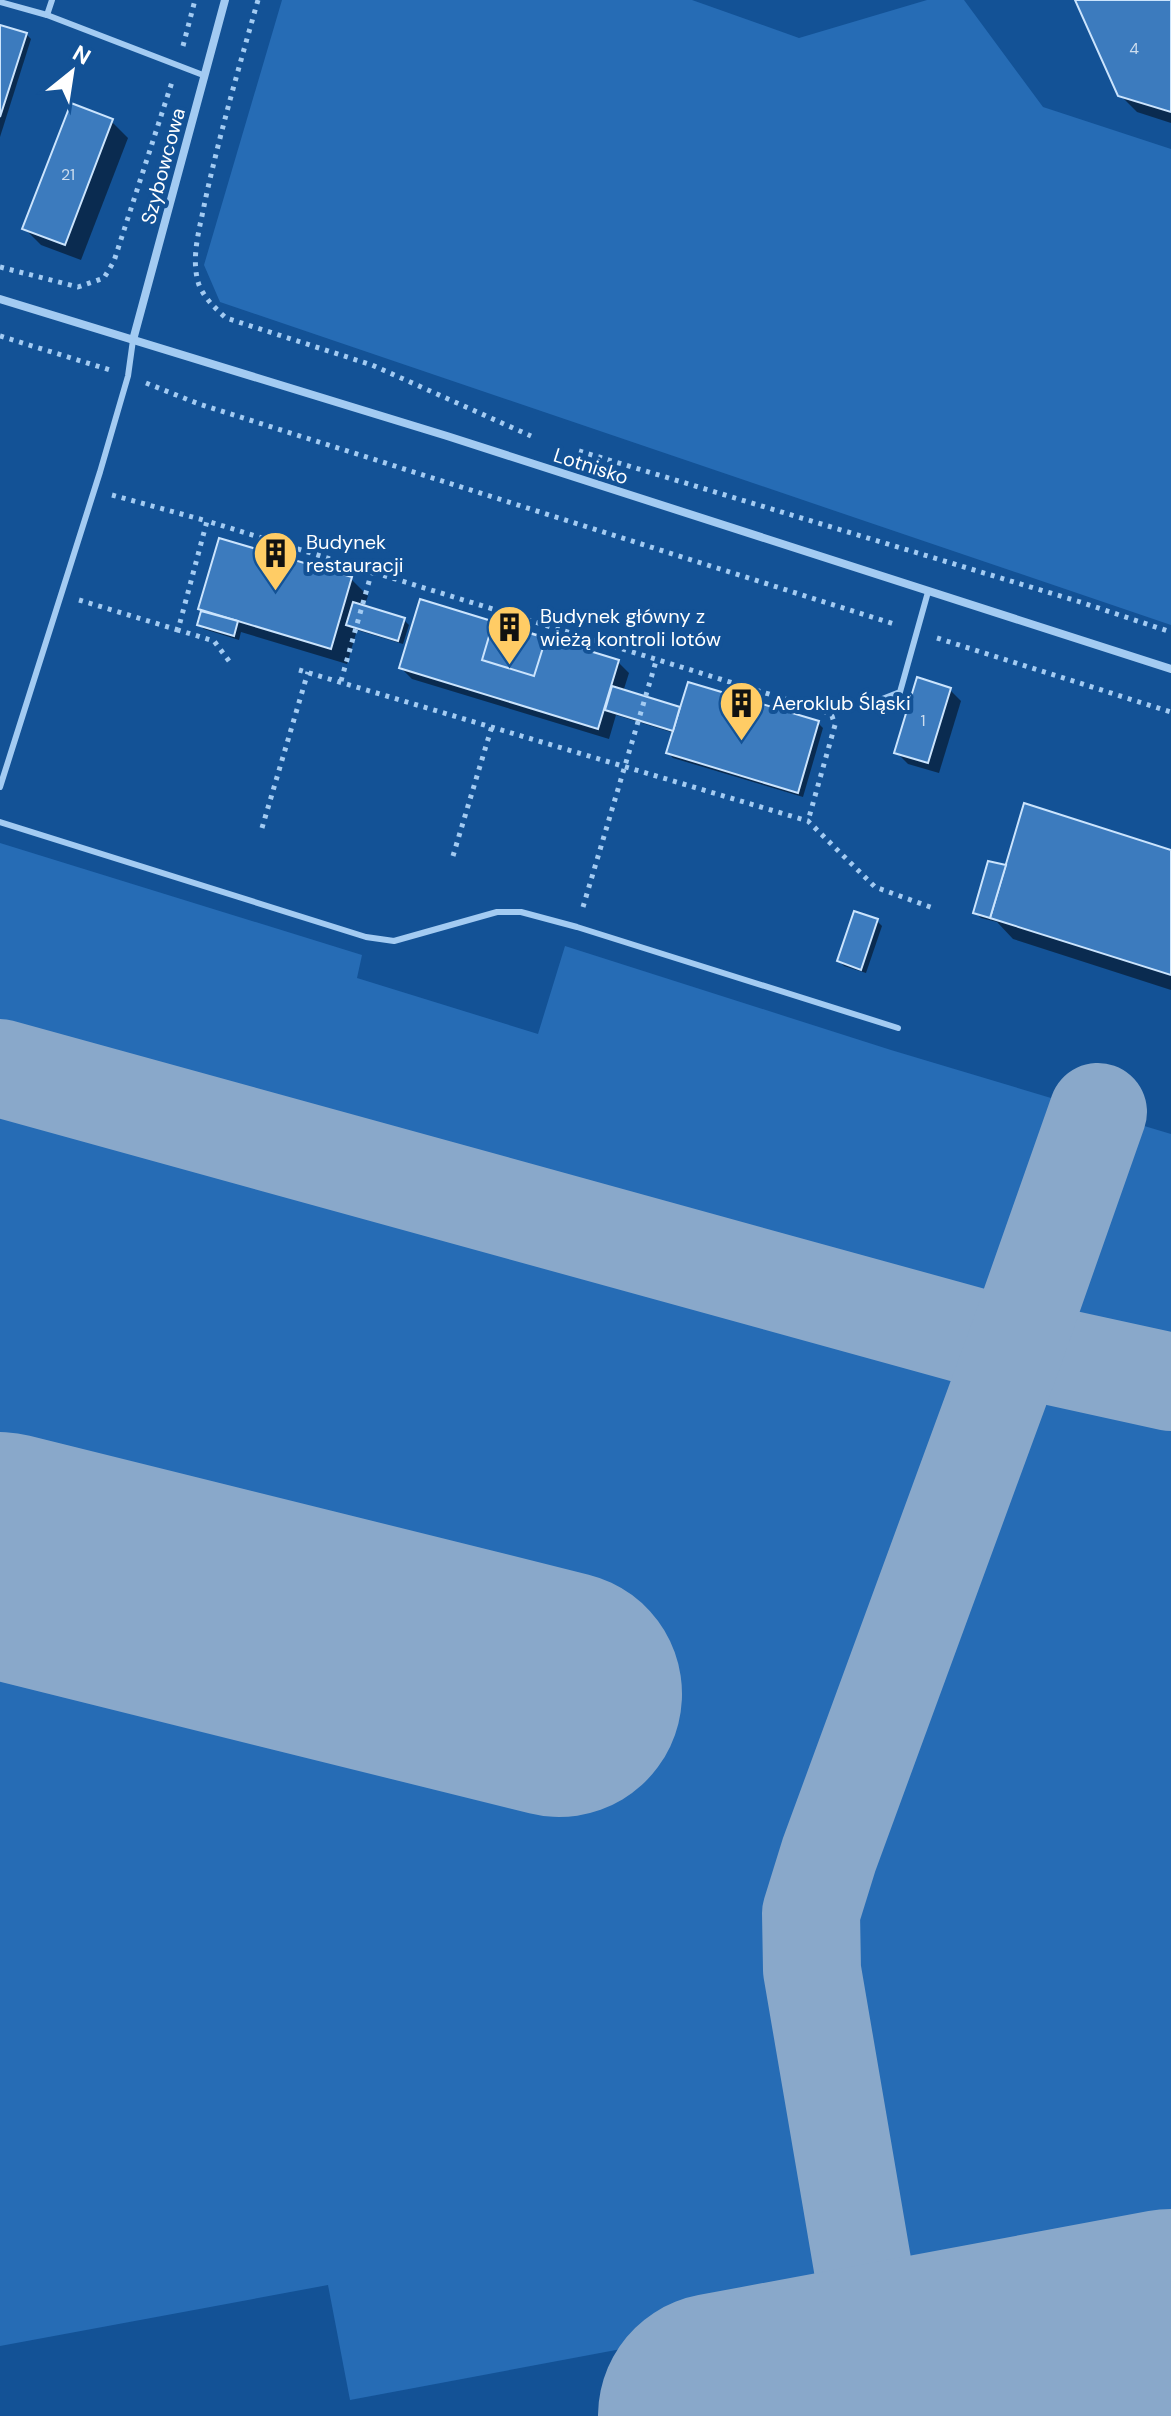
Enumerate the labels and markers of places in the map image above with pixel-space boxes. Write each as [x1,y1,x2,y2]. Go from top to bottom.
place label: Budynek restauracji [306,529,404,578]
building icon: Budynek restauracji [251,530,299,593]
building icon: Budynek główny z wieżą kontroli lotów [485,603,533,666]
place label: Budynek główny z wieżą kontroli lotów [540,603,721,652]
building icon: Aeroklub Śląski [717,679,765,742]
place label: Aeroklub Śląski [772,690,911,716]

